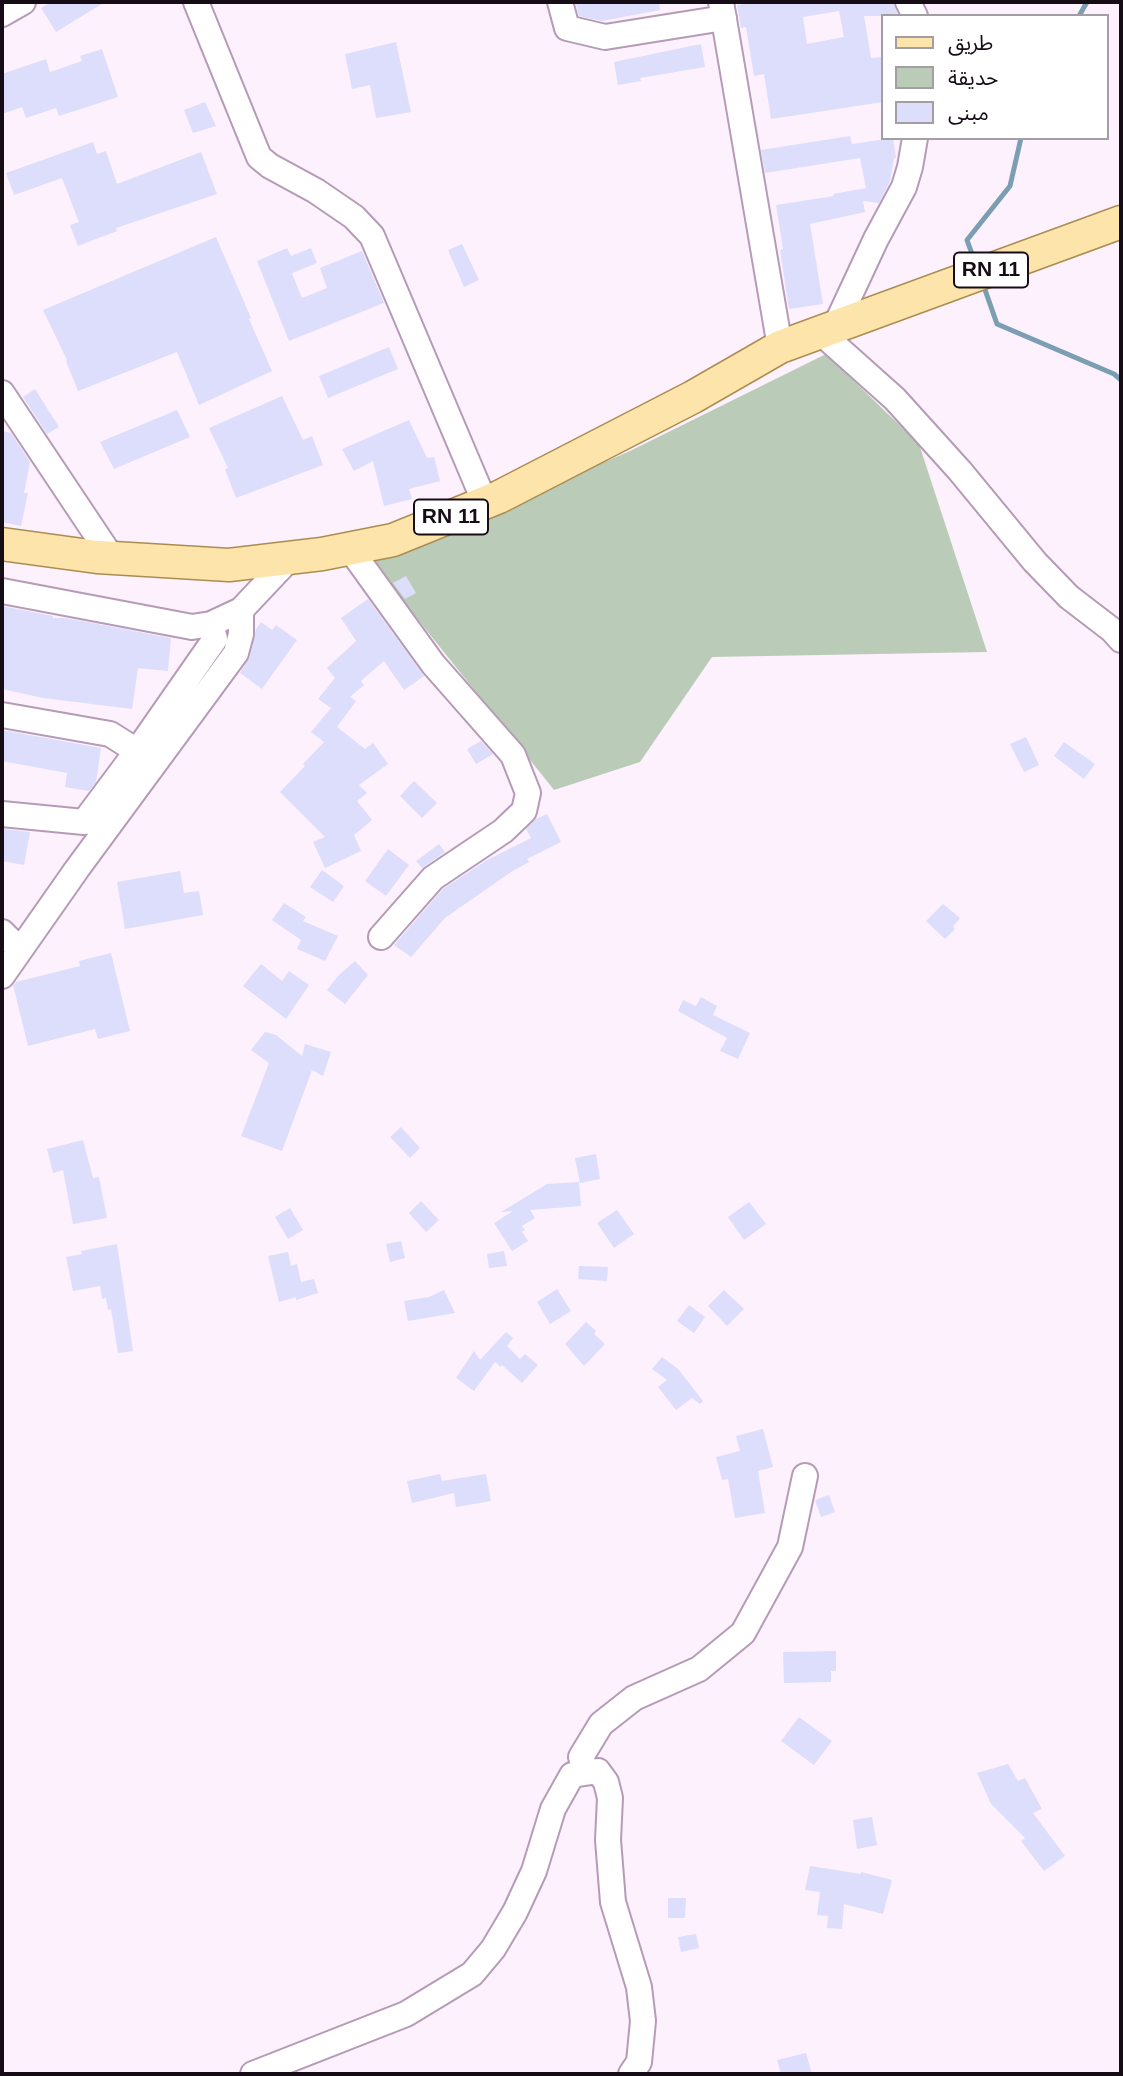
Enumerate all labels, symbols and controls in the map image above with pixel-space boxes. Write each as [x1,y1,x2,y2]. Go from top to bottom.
legend [881,14,1109,140]
text: طريق [948,31,993,54]
text: حديقة [948,66,998,89]
text: مبنى [948,101,989,124]
road number: RN 11 [954,252,1028,288]
road number: RN 11 [414,500,488,534]

